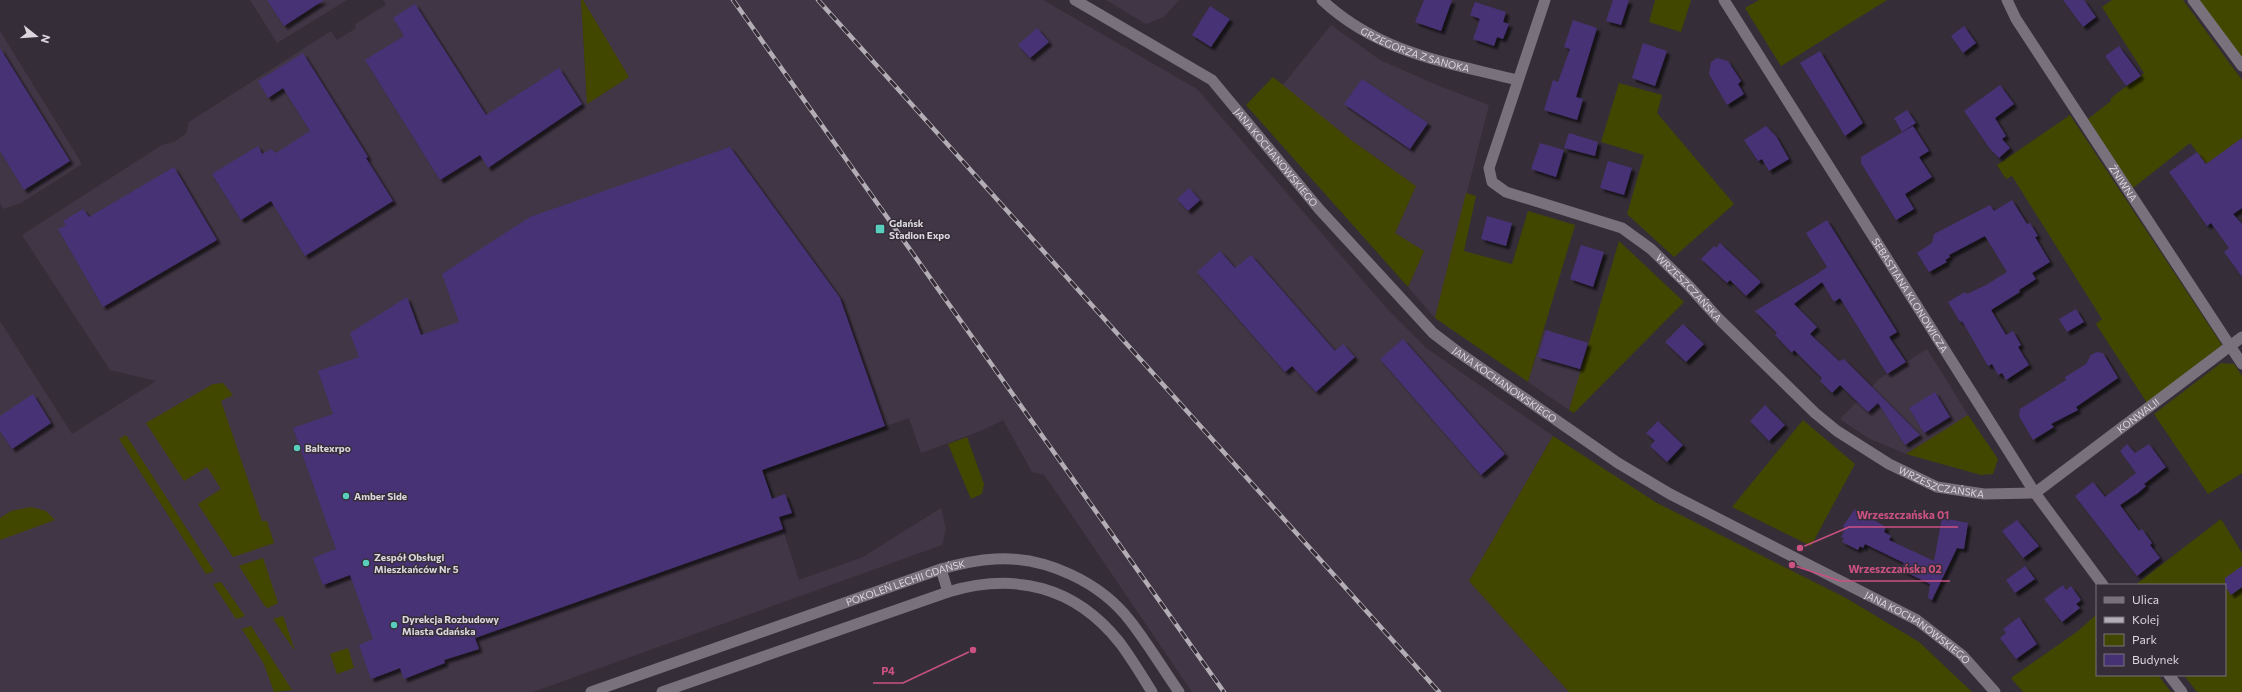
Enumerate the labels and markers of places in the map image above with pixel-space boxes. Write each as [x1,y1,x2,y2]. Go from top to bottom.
place label: Gdańsk Stadion Expo [889,217,950,241]
marker: Gdańsk Stadion Expo [874,223,886,235]
place label: Baltexrpo [305,442,351,454]
marker: Baltexrpo [292,443,302,453]
place label: Amber Side [354,490,407,502]
marker: Amber Side [341,491,351,501]
callout: Wrzeszczańska 01 [1849,504,1958,527]
place label: Zespół Obsługi Mieszkańców Nr 5 [374,551,459,575]
marker: Zespół Obsługi Mieszkańców Nr 5 [361,558,371,568]
callout: Wrzeszczańska 02 [1840,558,1950,581]
place label: Dyrekcja Rozbudowy Miasta Gdańska [402,613,500,637]
marker: Dyrekcja Rozbudowy Miasta Gdańska [389,620,399,630]
callout: P4 [873,660,903,683]

